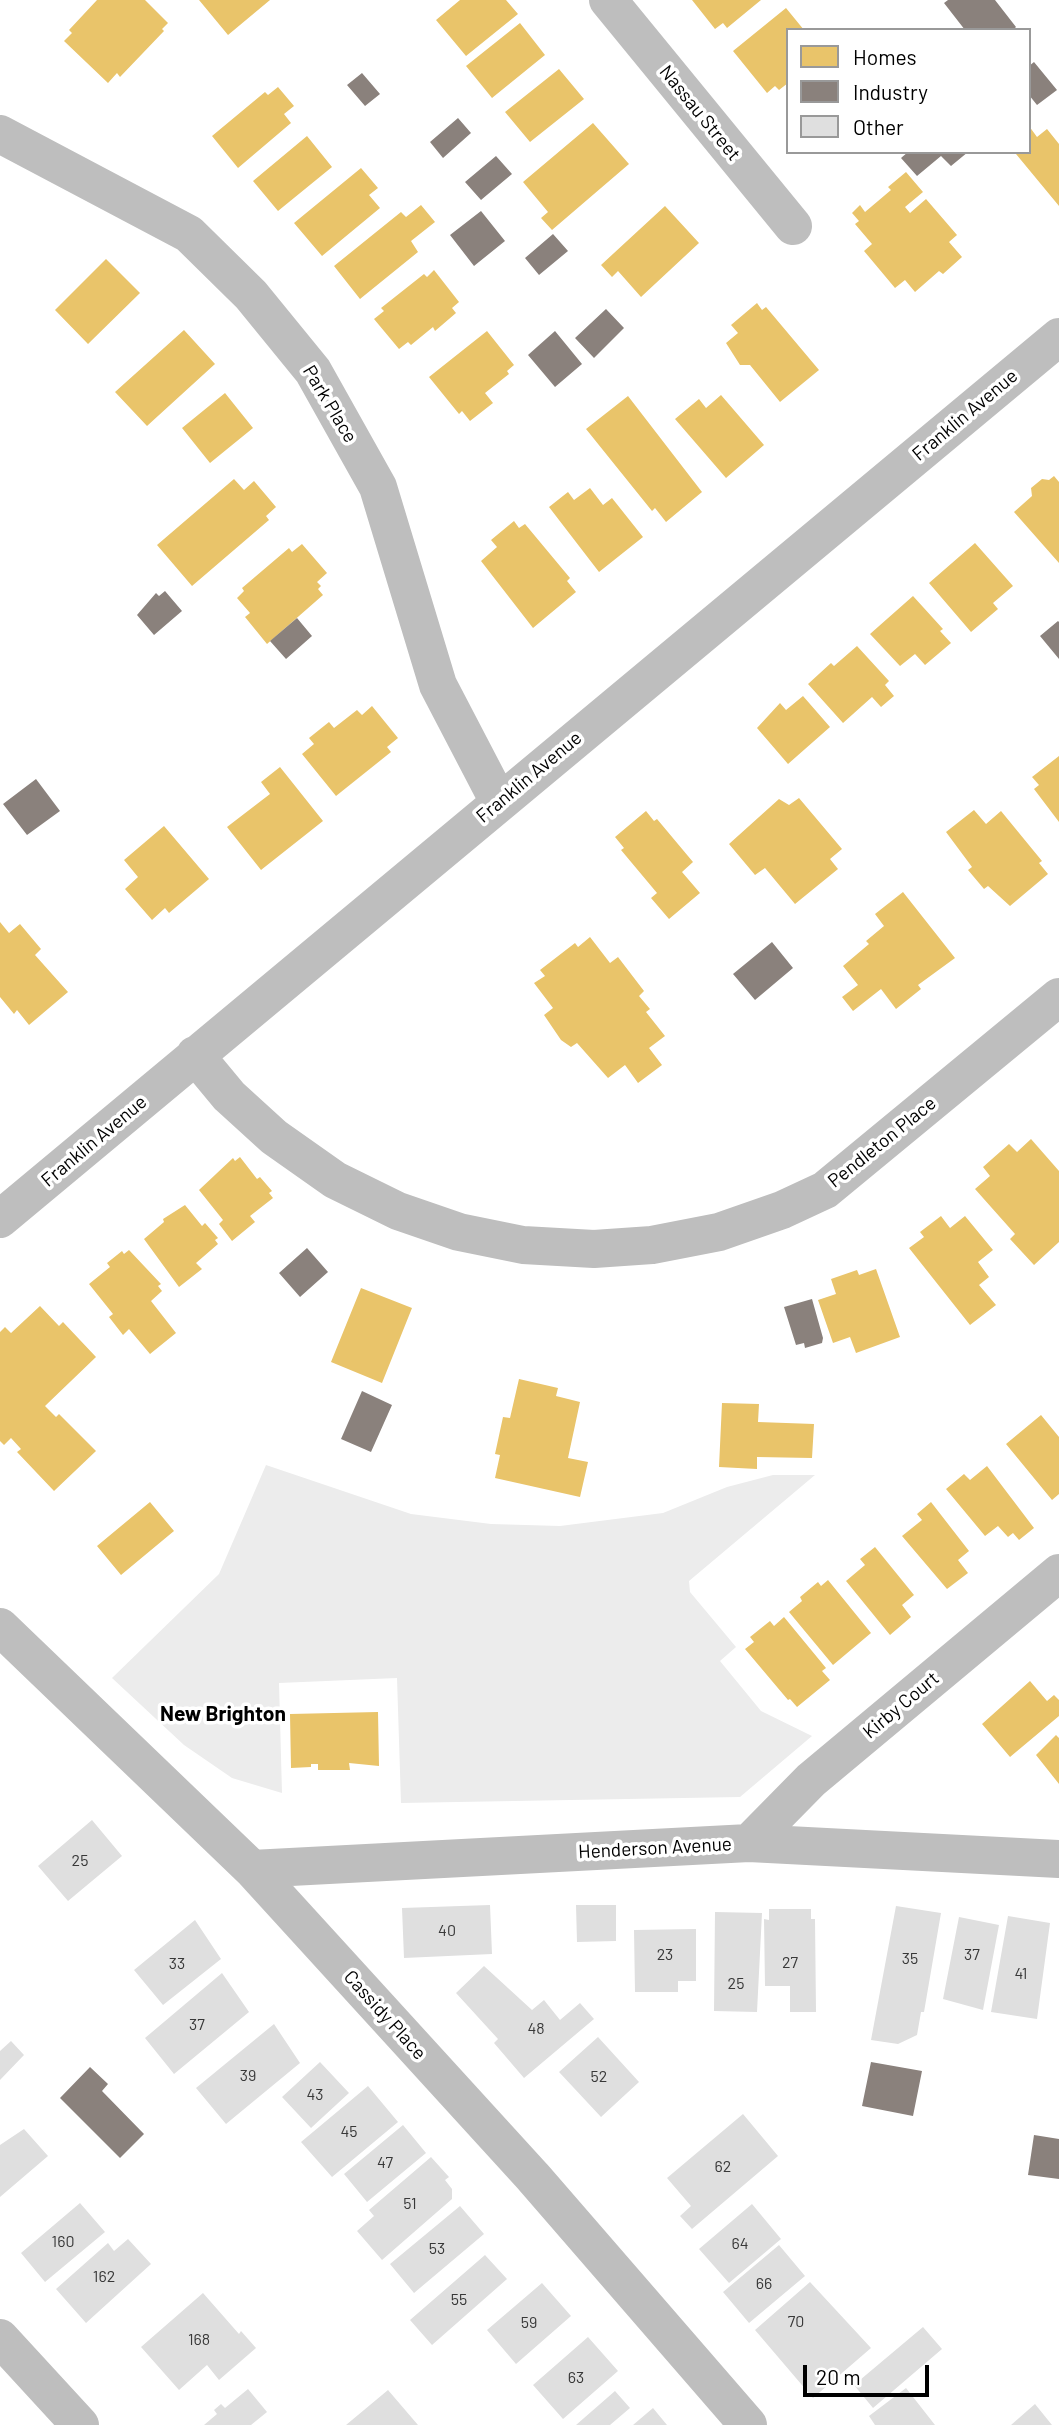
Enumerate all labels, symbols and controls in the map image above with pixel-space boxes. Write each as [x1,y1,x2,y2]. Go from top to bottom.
legend [786,28,1031,154]
text: Homes [853,44,917,69]
street label: Nassau Street [655,61,745,165]
text: Industry [853,79,928,104]
text: Other [853,114,904,139]
street label: Park Place [298,361,362,447]
street label: Franklin Avenue [908,364,1022,466]
street label: Franklin Avenue [472,726,586,828]
street label: Franklin Avenue [37,1090,151,1192]
street label: Pendleton Place [823,1092,941,1192]
street label: Kirby Court [858,1667,944,1743]
district label: New Brighton [160,1701,286,1727]
street label: Henderson Avenue [578,1833,732,1863]
house number: 25 [72,1851,88,1871]
house number: 40 [438,1921,456,1941]
house number: 23 [657,1945,673,1965]
house number: 37 [964,1945,980,1965]
house number: 35 [902,1949,918,1969]
house number: 27 [782,1953,798,1973]
house number: 33 [169,1954,185,1974]
house number: 41 [1015,1964,1027,1984]
street label: Cassidy Place [339,1966,431,2064]
house number: 25 [728,1974,744,1994]
house number: 37 [189,2015,205,2035]
house number: 48 [527,2019,545,2039]
house number: 39 [240,2066,256,2086]
house number: 52 [591,2067,607,2087]
house number: 43 [306,2085,324,2105]
house number: 45 [340,2122,358,2142]
house number: 47 [377,2153,393,2173]
house number: 62 [715,2157,731,2177]
house number: 51 [403,2194,417,2214]
house number: 160 [52,2232,74,2252]
house number: 64 [731,2234,749,2254]
house number: 53 [429,2239,445,2259]
house number: 162 [93,2267,115,2287]
house number: 66 [756,2274,772,2294]
house number: 55 [451,2290,467,2310]
house number: 70 [788,2312,804,2332]
house number: 59 [521,2313,537,2333]
house number: 168 [188,2330,210,2350]
scale bar [807,2352,933,2396]
text: 20 m [816,2364,861,2389]
house number: 63 [568,2368,584,2388]

